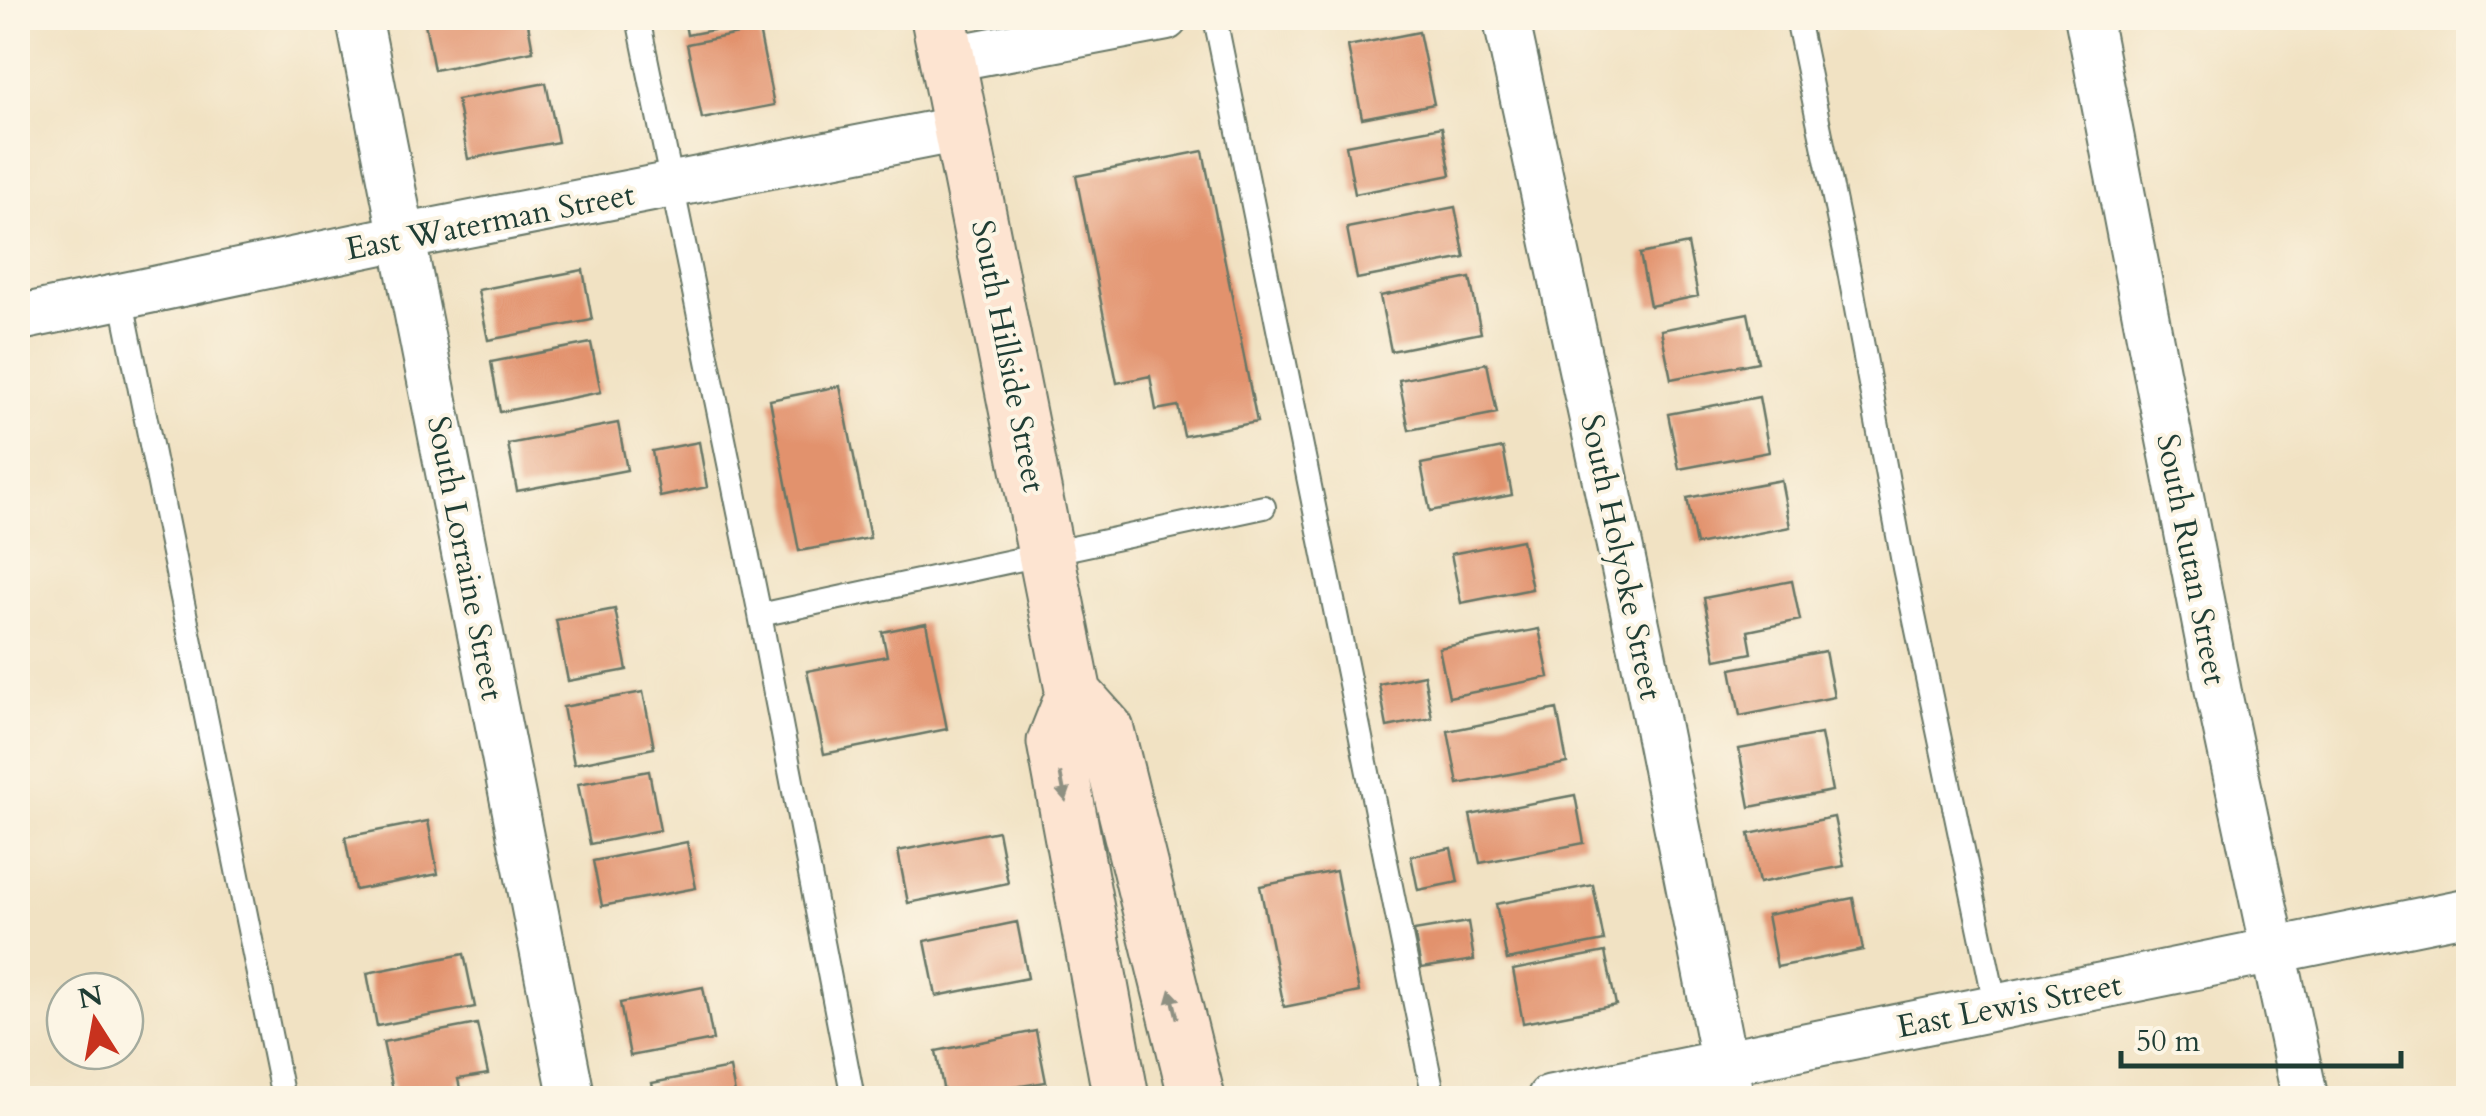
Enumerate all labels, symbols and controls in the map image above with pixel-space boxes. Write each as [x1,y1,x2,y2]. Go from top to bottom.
street label: East Waterman Street [342,172,638,272]
street label: South Hillside Street [960,217,1056,496]
street label: South Holyoke Street [1569,410,1673,704]
street label: South Lorraine Street [416,413,514,704]
street label: South Rutan Street [2145,430,2237,688]
one-way arrow [1056,772,1071,803]
street label: East Lewis Street [1893,963,2125,1049]
north arrow [45,971,145,1071]
text: N [75,976,106,1018]
one-way arrow [1166,988,1181,1019]
scale bar [2121,1006,2401,1068]
text: 50 m [2136,1021,2201,1062]

